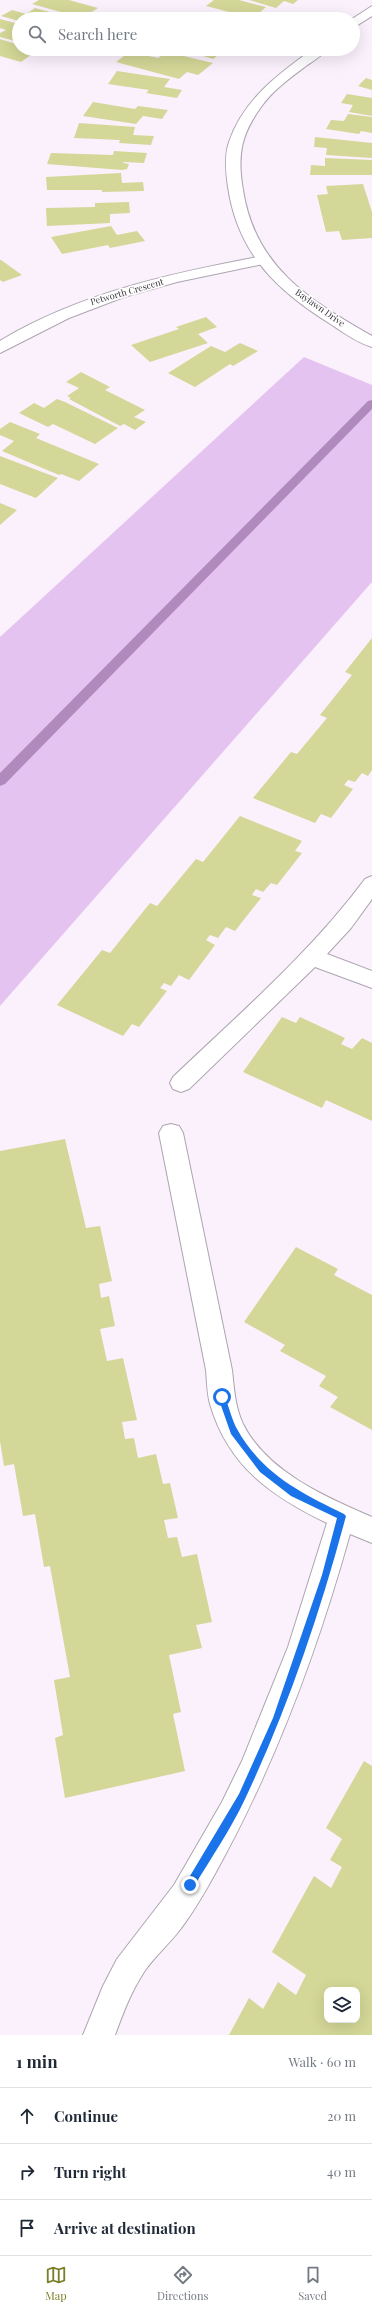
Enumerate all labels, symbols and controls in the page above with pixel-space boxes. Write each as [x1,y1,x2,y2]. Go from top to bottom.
search box [12,12,360,56]
icon: search [26,23,48,45]
text: Search here [58,24,137,44]
street label: Petworth Crescent [89,275,165,307]
street label: Baylawn Drive [293,286,348,329]
route start [213,1388,231,1406]
route end [181,1876,199,1894]
map controls [324,1987,360,2023]
button: layers [324,1987,360,2023]
text: 1 min [16,2050,58,2072]
text: Walk · 60 m [288,2053,356,2070]
icon: ahead [16,2105,38,2127]
text: Continue [54,2106,118,2126]
text: 20 m [327,2107,356,2124]
icon: right [16,2161,38,2183]
text: Turn right [54,2162,127,2182]
text: 40 m [327,2163,356,2180]
icon: arrive [16,2217,38,2239]
text: Arrive at destination [54,2218,196,2238]
tab: Map [45,2264,67,2303]
tab: Directions [157,2264,208,2303]
tab: Saved [298,2264,327,2303]

